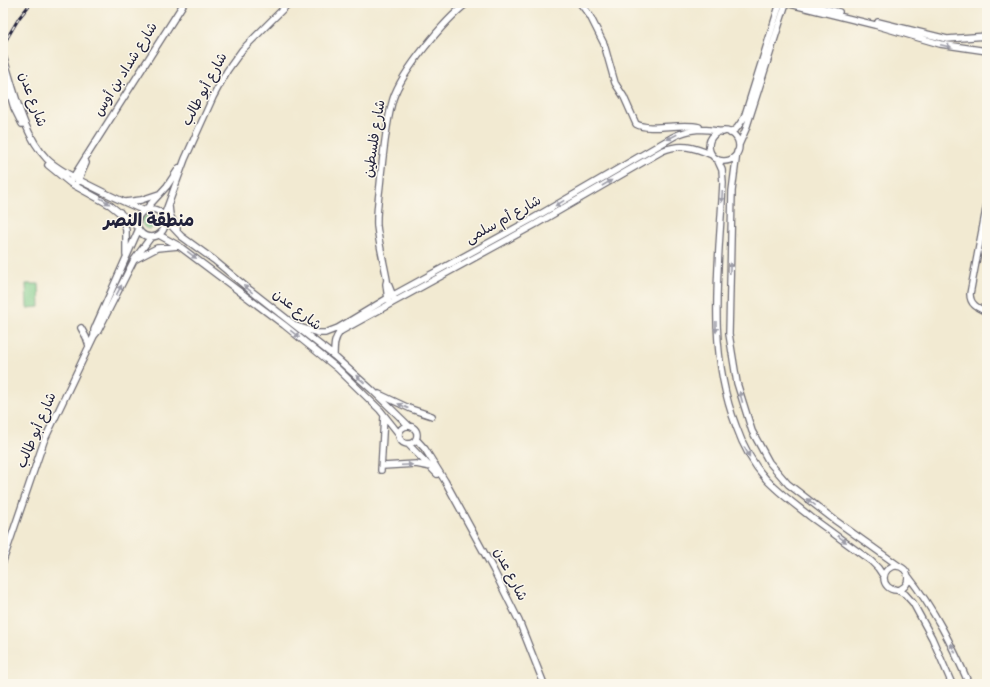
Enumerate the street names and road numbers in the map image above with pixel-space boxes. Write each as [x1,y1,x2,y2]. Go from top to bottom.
street label: شارع شداد بن أوس [90,19,163,120]
street label: شارع أبو طالب [178,49,232,130]
street label: شارع عدن [13,70,49,130]
street label: شارع فلسطين [361,99,391,179]
street label: شارع أم سلمى [462,191,545,249]
street label: شارع عدن [268,287,324,335]
street label: شارع أبو طالب [13,390,62,471]
street label: شارع عدن [488,546,530,604]

